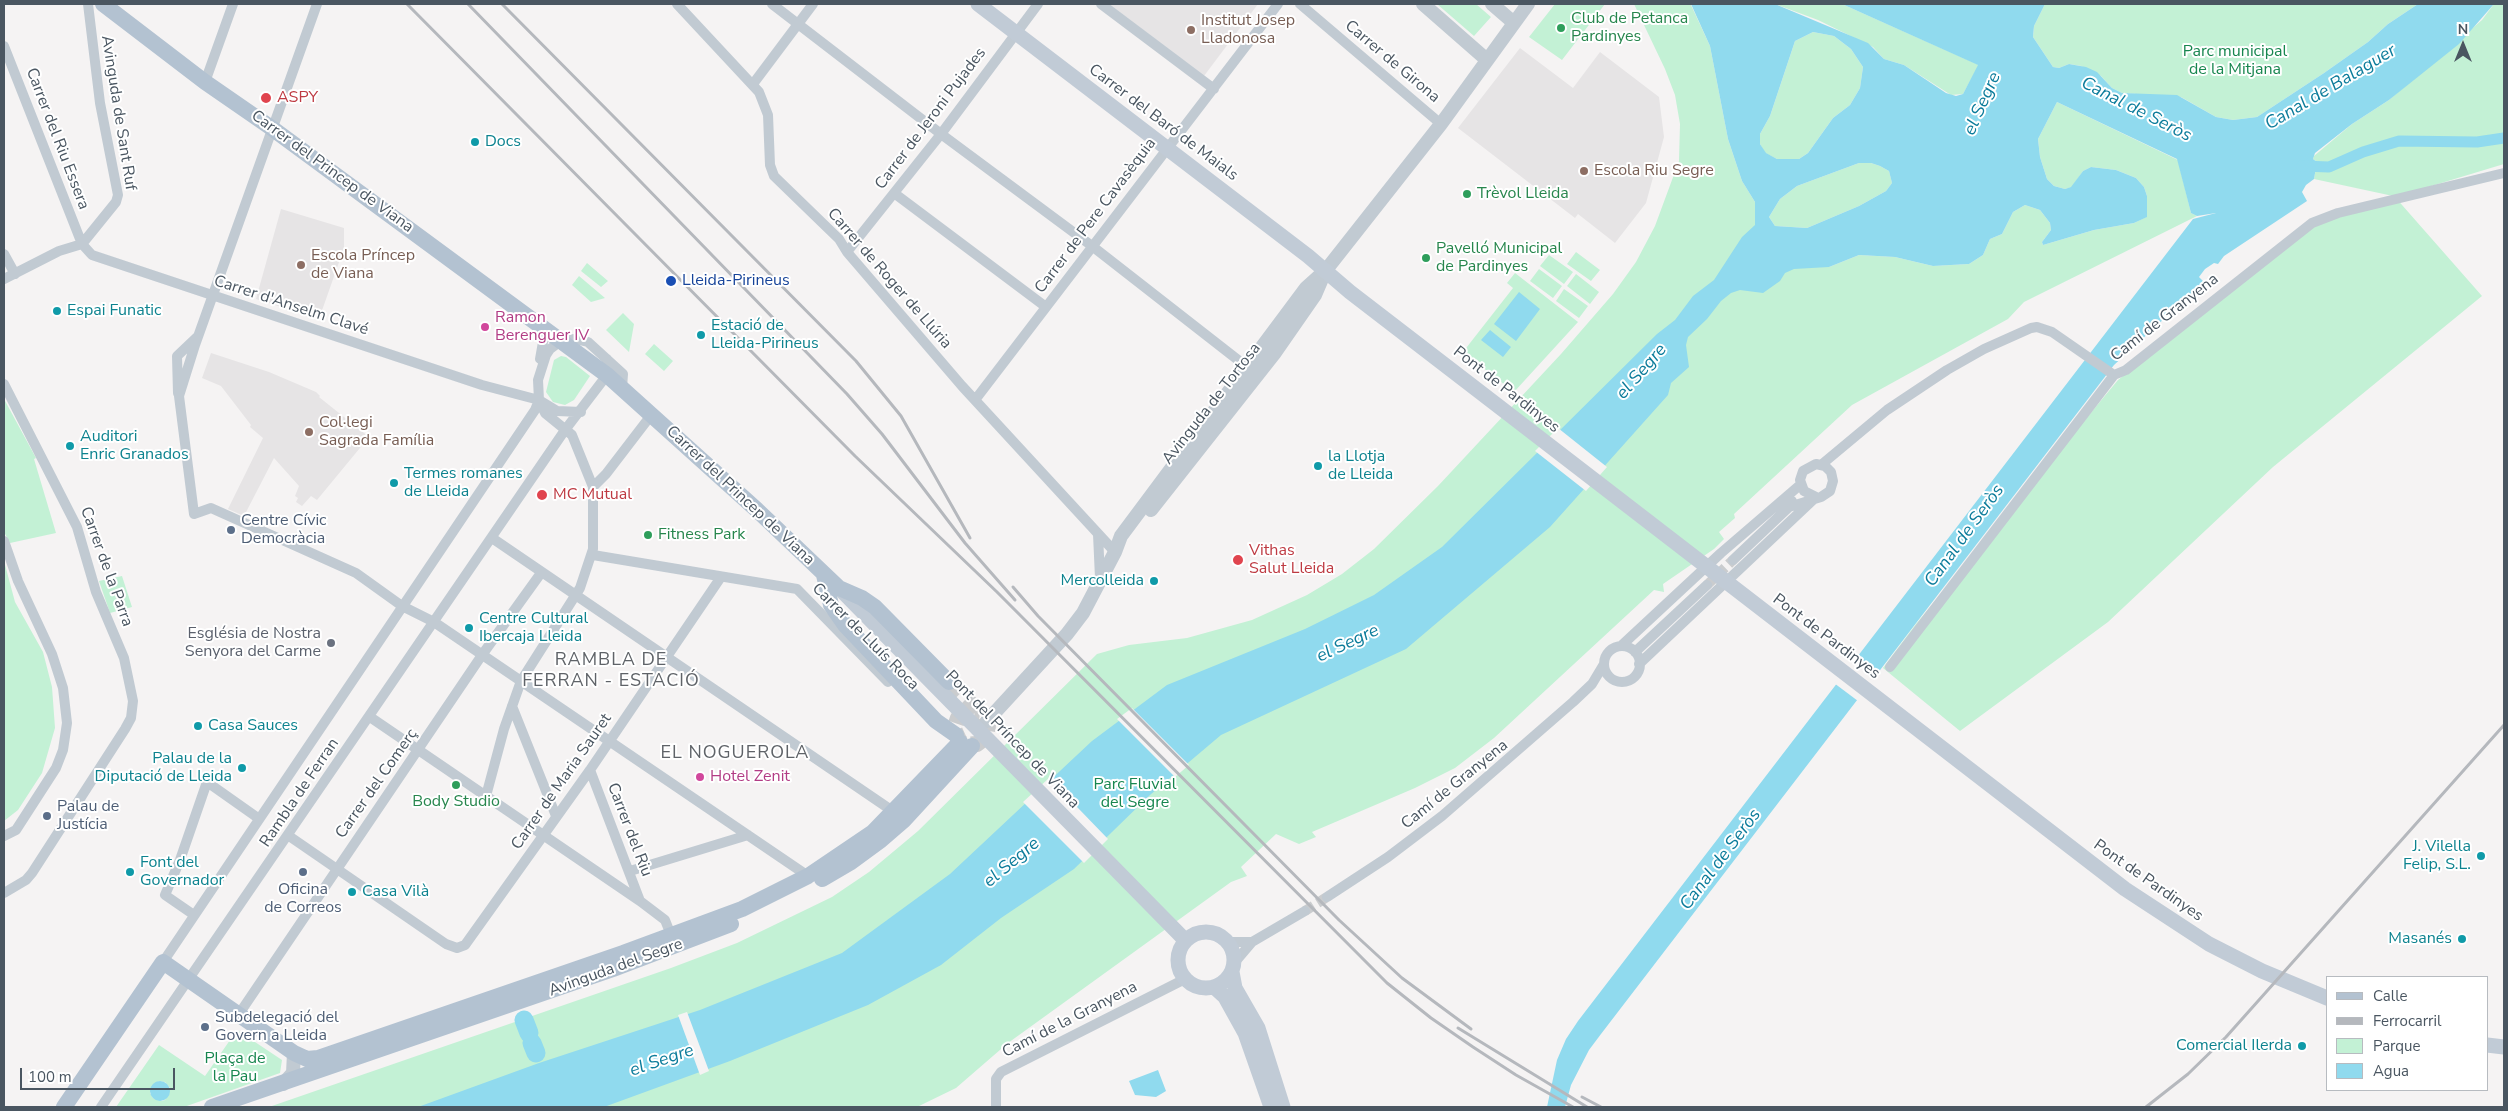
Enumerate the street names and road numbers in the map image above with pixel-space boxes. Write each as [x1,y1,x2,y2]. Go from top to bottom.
street label: Carrer de Girona [1341,17,1443,107]
street label: Avinguda de Sant Ruf [96,34,140,192]
street label: Carrer de Jeroni Pujades [871,44,991,194]
street label: Carrer del Baró de Maials [1085,61,1241,185]
street label: Carrer del Riu Essera [21,65,93,213]
street label: Carrer del Princep de Viana [247,107,417,237]
street label: Carrer de Pere Cavasèquia [1031,135,1161,297]
street label: Carrer de Roger de Llúria [823,205,955,353]
street label: Camí de Granyena [2107,270,2223,366]
street label: Carrer d'Anselm Clavé [211,272,371,340]
street label: Avinguda de Tortosa [1159,340,1265,468]
street label: Pont de Pardinyes [1449,343,1563,437]
street label: Carrer del Princep de Viana [662,422,818,570]
street label: Carrer de la Parra [75,504,137,630]
street label: Carrer de Lluís Roca [807,579,923,695]
street label: Pont de Pardinyes [1768,590,1884,684]
street label: Pont del Príncep de Viana [941,667,1083,813]
street label: Carrer de Maria Sauret [508,710,616,854]
street label: Carrer del Comerç [332,725,422,843]
street label: Rambla de Ferran [256,735,344,851]
street label: Camí de Granyena [1398,736,1512,834]
street label: Carrer del Riu [602,780,656,880]
street label: Pont de Pardinyes [2089,836,2207,926]
street label: Avinguda del Segre [546,935,686,1001]
street label: Camí de la Granyena [999,978,1141,1062]

